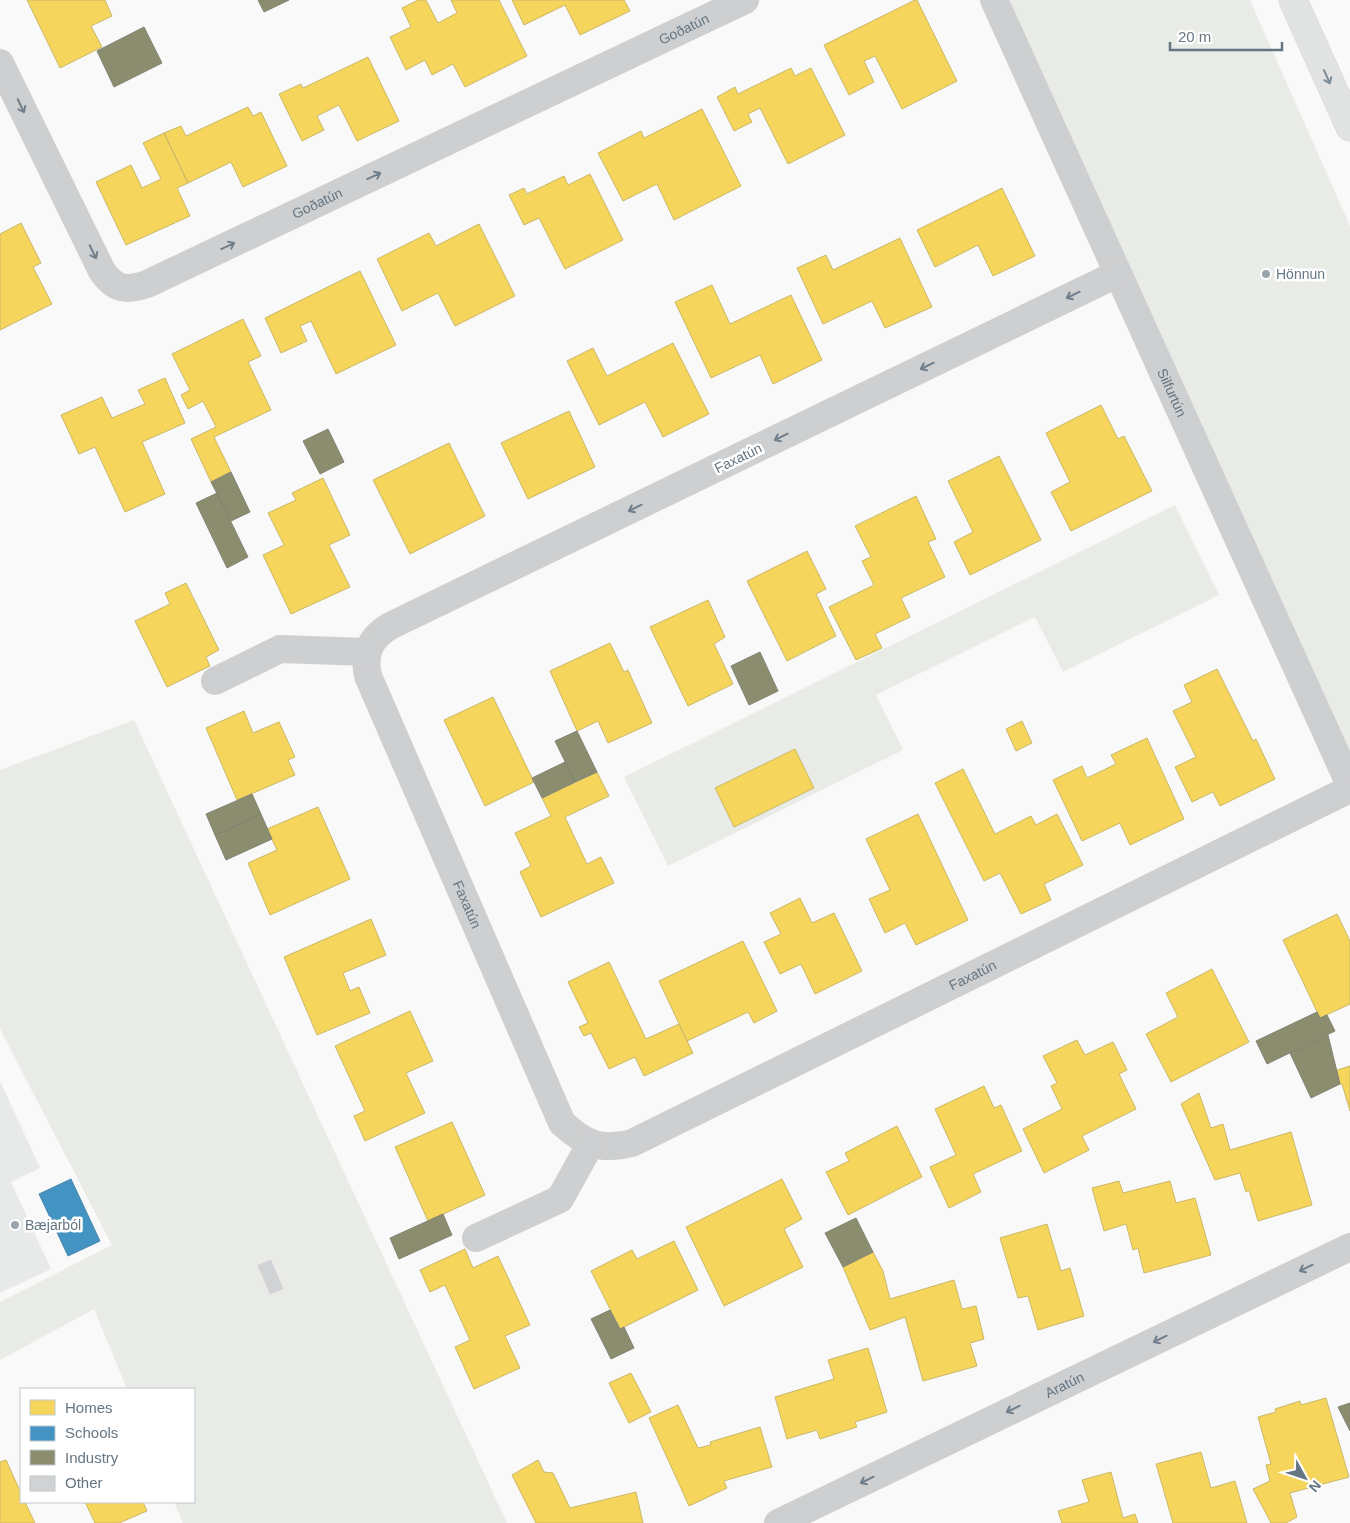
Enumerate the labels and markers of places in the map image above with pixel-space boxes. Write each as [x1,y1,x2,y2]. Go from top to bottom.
place label: Hönnun [1276,266,1325,282]
marker: Hönnun [1260,268,1272,280]
place label: Bæjarból [25,1217,81,1233]
marker: Bæjarból [9,1219,21,1231]

